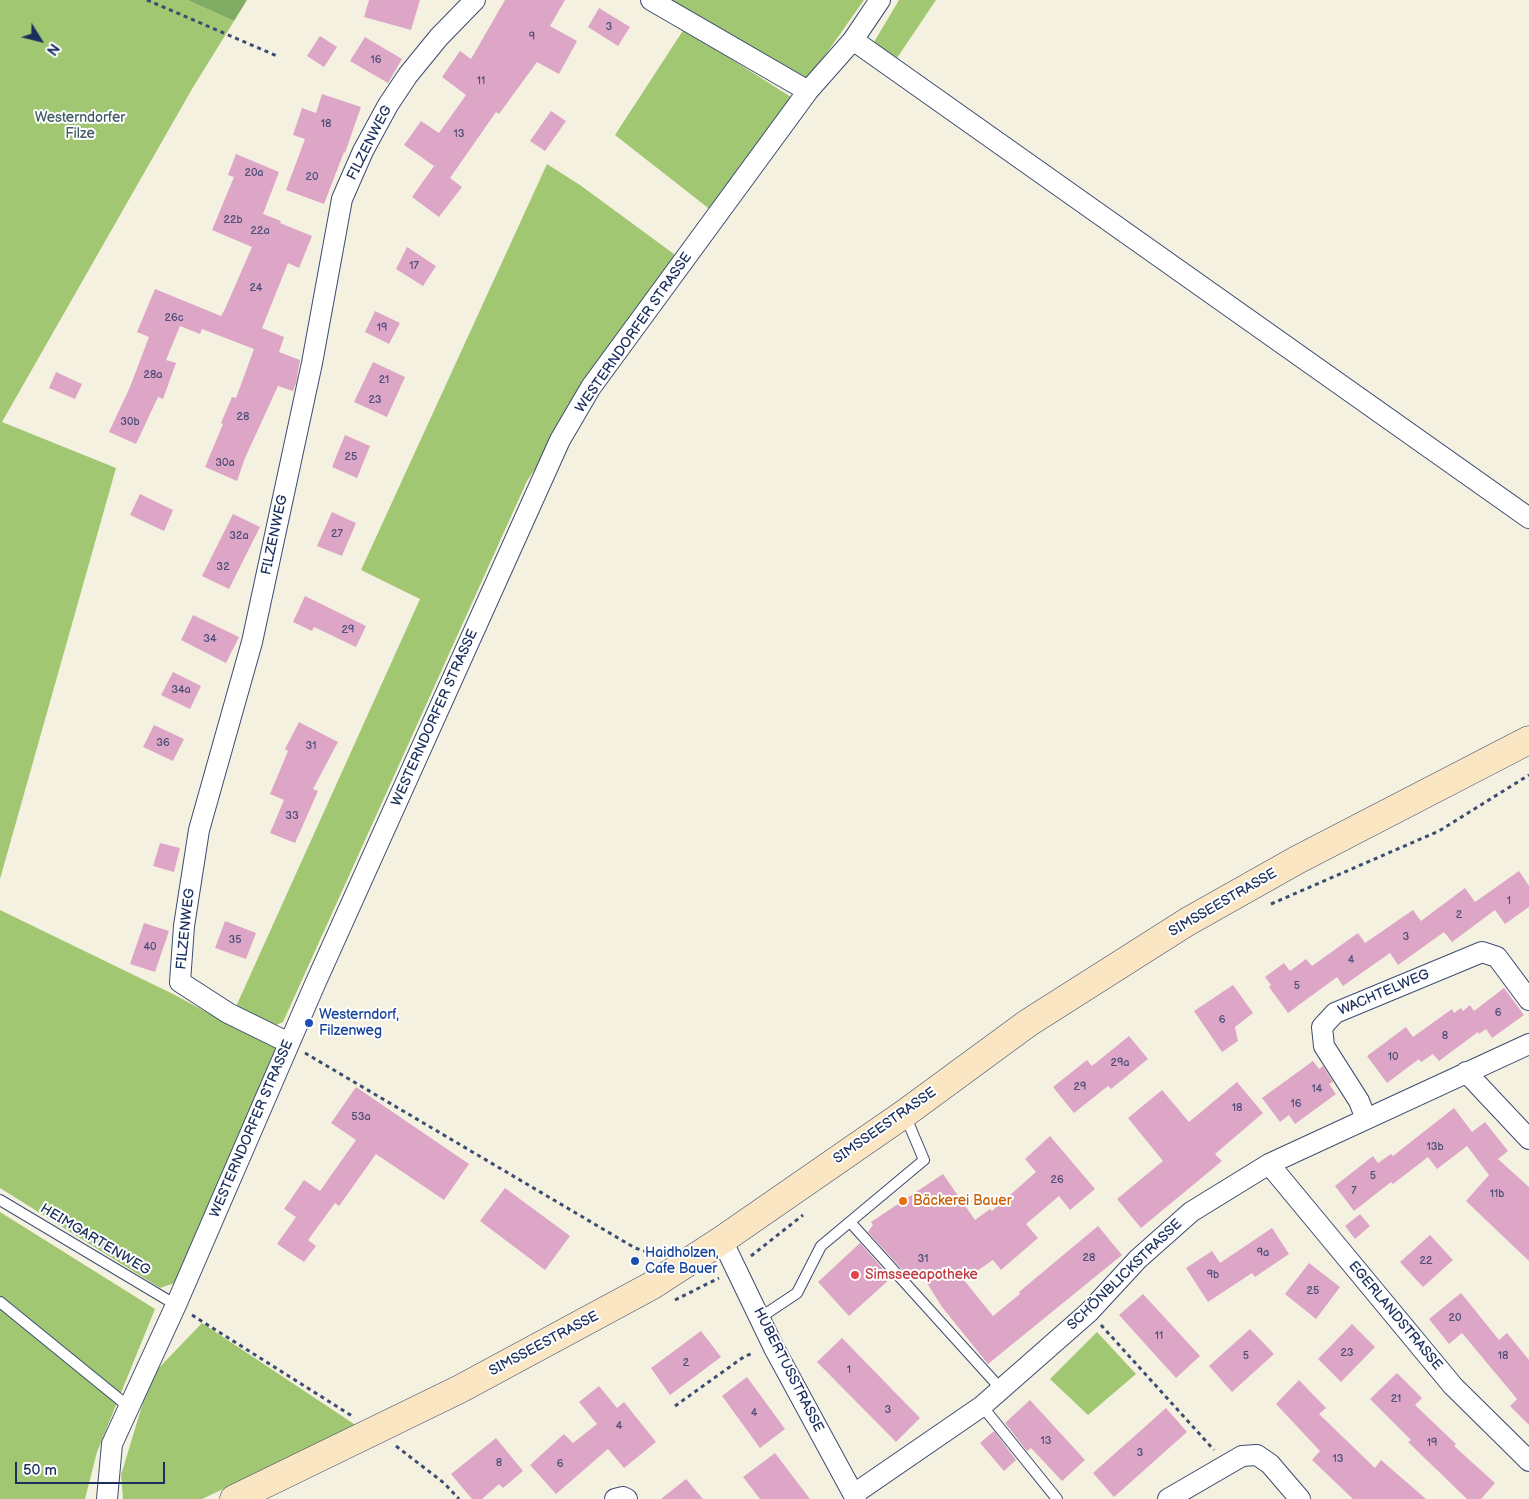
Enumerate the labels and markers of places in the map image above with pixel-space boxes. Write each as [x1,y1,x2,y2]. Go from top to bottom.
place label: Westerndorf, Filzenweg [319,1007,399,1040]
marker: Westerndorf, Filzenweg [303,1017,315,1029]
place label: Bäckerei Bauer [913,1193,1012,1209]
marker: Bäckerei Bauer [897,1195,909,1207]
place label: Haidholzen, Cafe Bauer [645,1245,718,1278]
marker: Haidholzen, Cafe Bauer [629,1255,641,1267]
place label: Simsseeapotheke [865,1267,978,1283]
marker: Simsseeapotheke [849,1269,861,1281]

